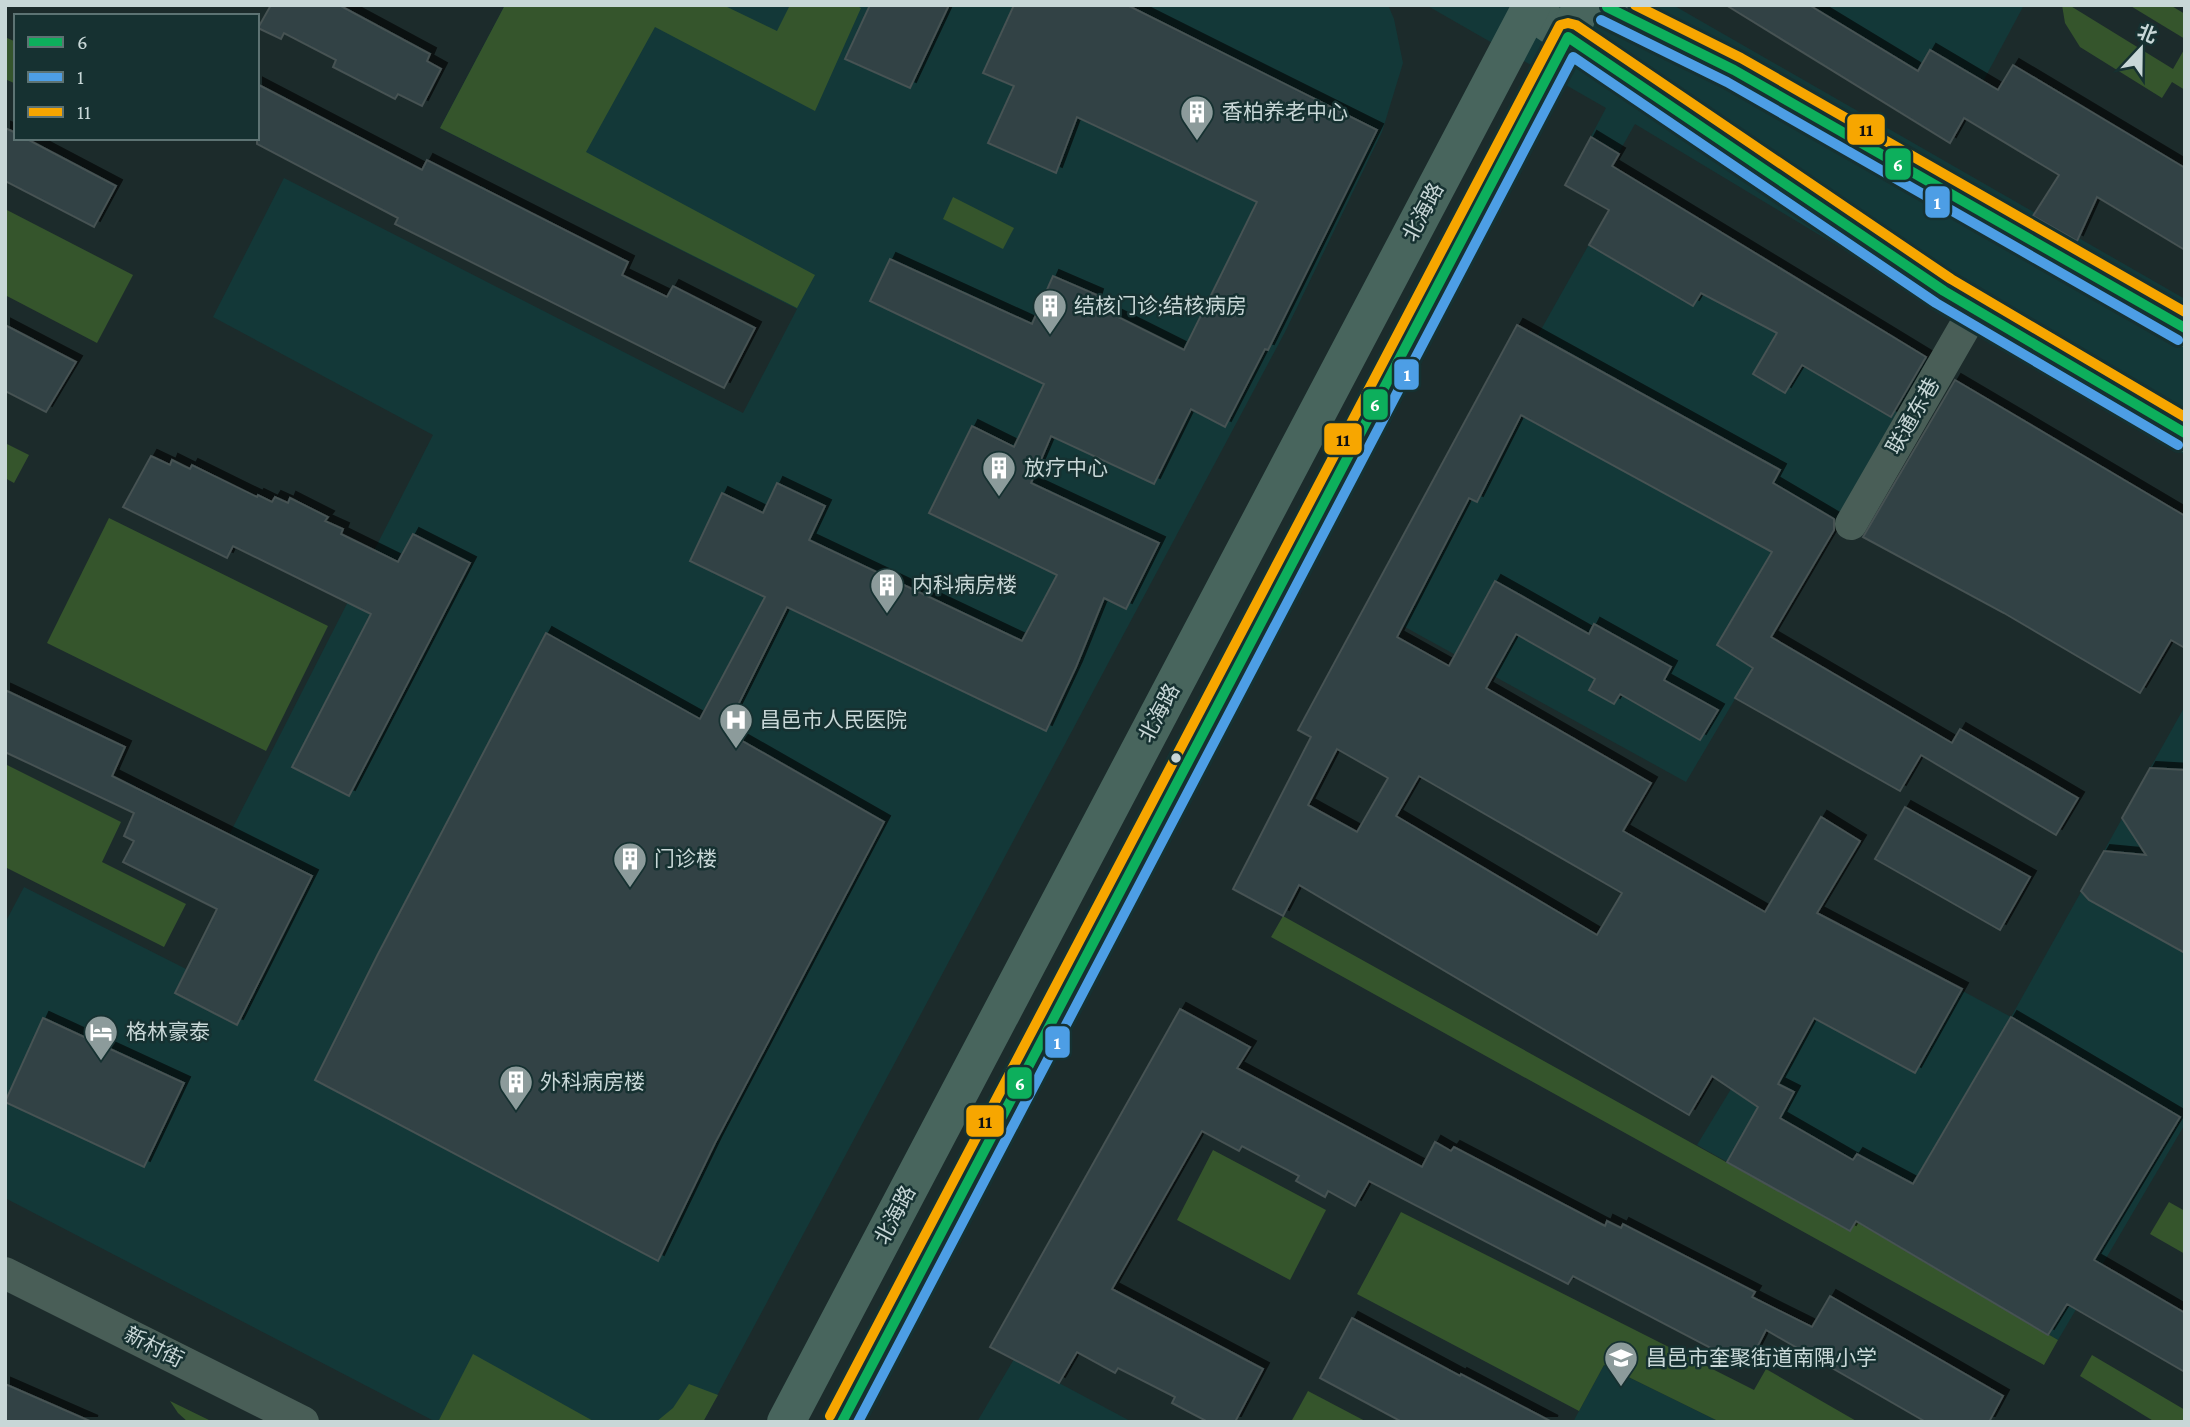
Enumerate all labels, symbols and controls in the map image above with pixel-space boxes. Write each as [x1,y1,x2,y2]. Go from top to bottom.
legend [14,14,259,140]
north arrow [2106,14,2176,84]
text: 北 [2134,20,2160,47]
text: 6 [77,30,88,54]
text: 1 [77,65,84,89]
building icon: 香柏养老中心 [1178,93,1216,142]
text: 11 [77,100,91,124]
place label: 香柏养老中心 [1222,100,1348,124]
line badge: 11 [1846,113,1886,146]
text: 11 [1859,119,1873,140]
line badge: 6 [1884,147,1912,181]
text: 6 [1893,154,1903,175]
street label: 北海路 [1398,179,1448,245]
line badge: 1 [1924,185,1951,219]
text: 1 [1933,192,1941,213]
building icon: 结核门诊;结核病房 [1031,287,1069,336]
place label: 结核门诊;结核病房 [1074,294,1247,318]
line badge: 1 [1393,358,1420,391]
text: 1 [1403,364,1411,385]
street label: 联通东巷 [1882,374,1944,458]
line badge: 6 [1362,388,1389,421]
text: 6 [1370,394,1380,415]
line badge: 11 [1323,422,1363,456]
text: 11 [1336,429,1350,450]
building icon: 放疗中心 [980,449,1018,498]
place label: 放疗中心 [1024,456,1108,480]
building icon: 内科病房楼 [868,566,906,615]
place label: 内科病房楼 [912,573,1017,597]
street label: 北海路 [1134,680,1184,746]
hospital icon: 昌邑市人民医院 [717,701,755,750]
place label: 昌邑市人民医院 [760,708,907,732]
unlabelled marker [1169,751,1183,765]
building icon: 门诊楼 [611,840,649,889]
place label: 门诊楼 [654,847,717,871]
hotel icon: 格林豪泰 [82,1013,120,1062]
place label: 格林豪泰 [126,1020,210,1044]
line badge: 1 [1044,1025,1071,1059]
text: 1 [1053,1032,1061,1053]
building icon: 外科病房楼 [497,1063,535,1112]
line badge: 6 [1006,1066,1033,1100]
place label: 外科病房楼 [540,1070,645,1094]
text: 6 [1015,1073,1025,1094]
line badge: 11 [965,1104,1005,1138]
text: 11 [978,1111,992,1132]
street label: 北海路 [870,1182,920,1248]
street label: 新村街 [120,1322,188,1372]
school or university icon: 昌邑市奎聚街道南隅小学 [1602,1339,1640,1388]
place label: 昌邑市奎聚街道南隅小学 [1646,1346,1877,1370]

